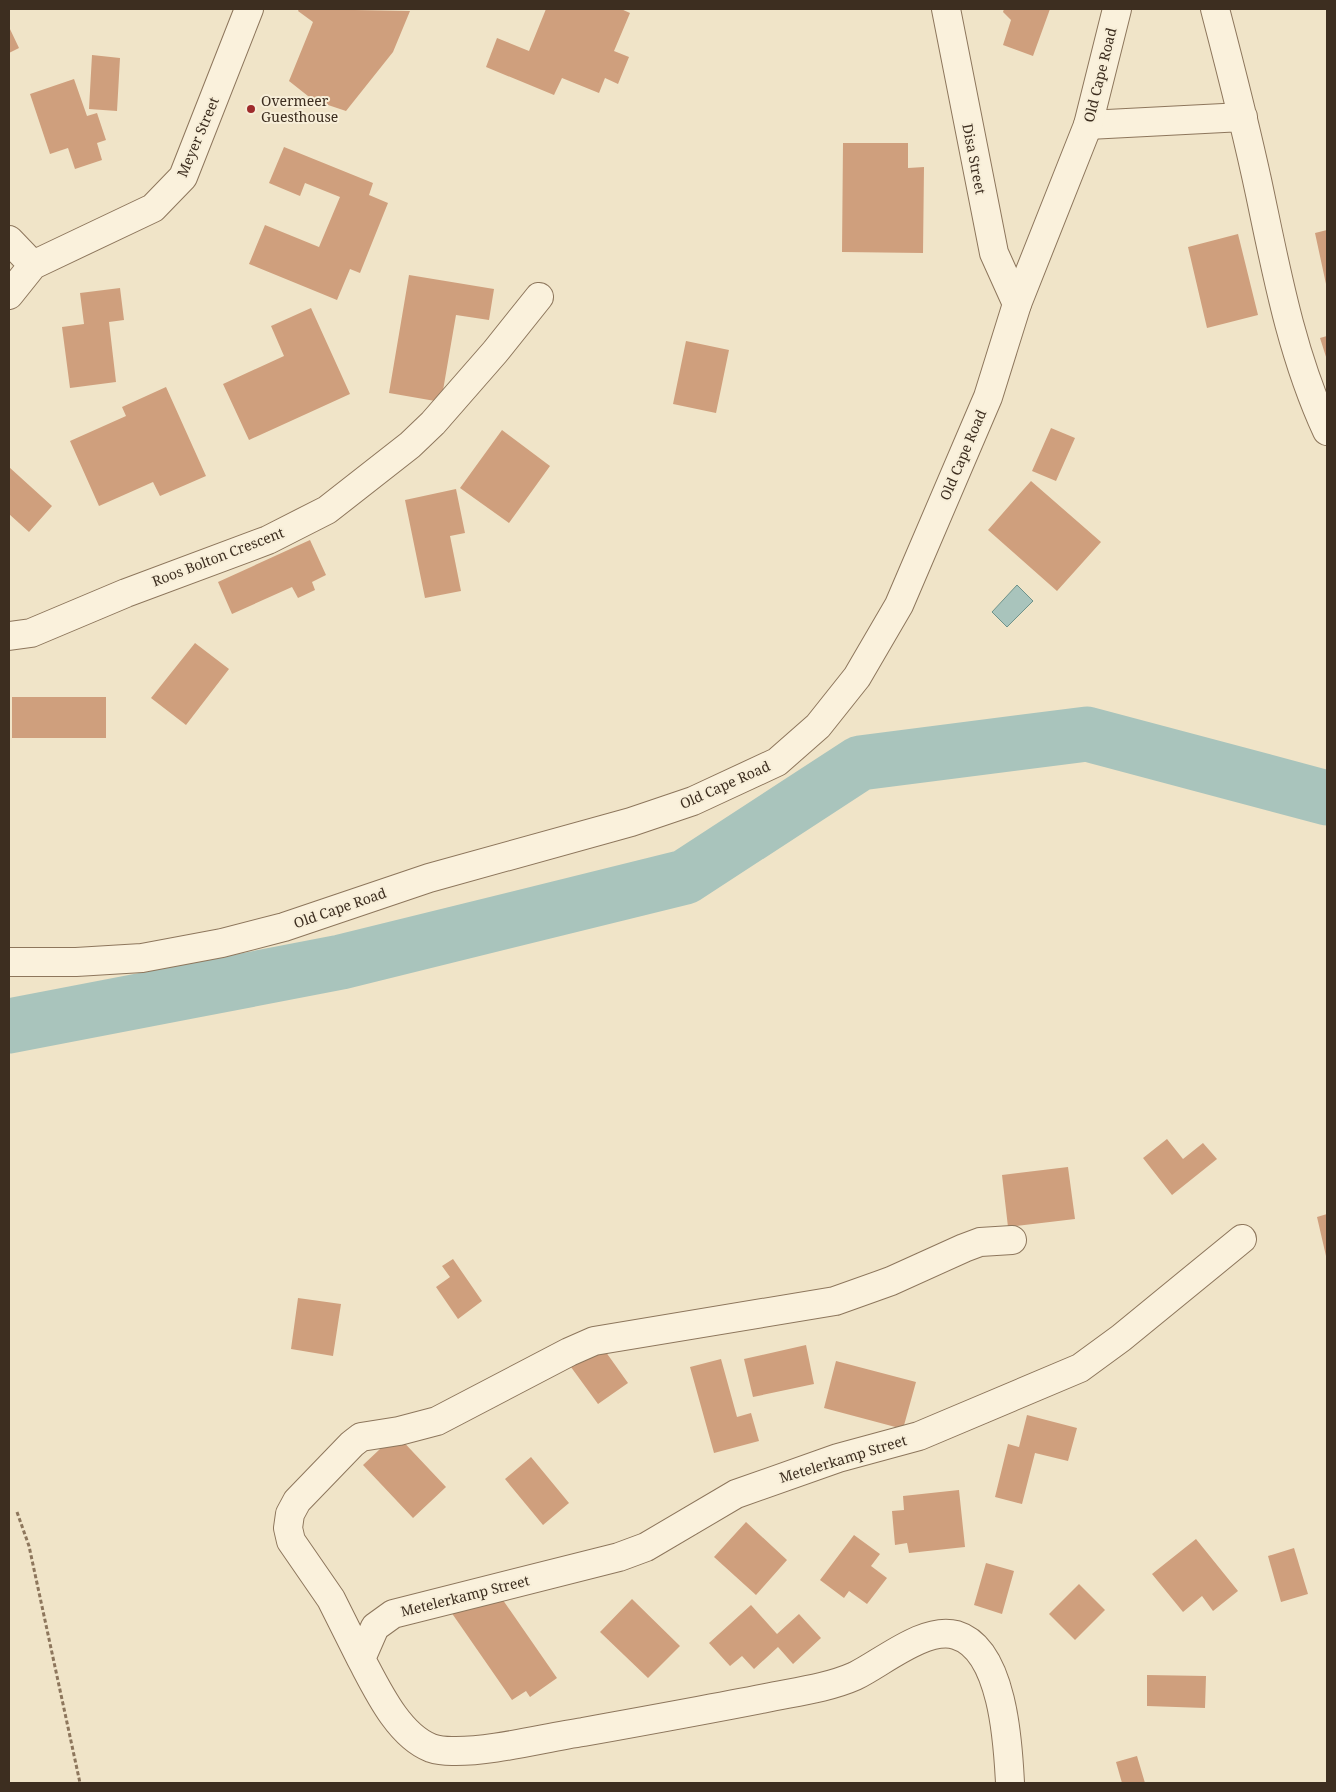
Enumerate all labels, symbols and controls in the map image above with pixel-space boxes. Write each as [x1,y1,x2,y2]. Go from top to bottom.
street label: Old Cape Road [1079,25,1121,124]
place label: Overmeer Guesthouse [261,91,338,126]
street label: Meyer Street [172,94,223,180]
marker: Overmeer Guesthouse [245,103,257,115]
street label: Disa Street [958,122,991,196]
street label: Old Cape Road [935,406,990,503]
street label: Roos Bolton Crescent [149,523,287,590]
street label: Old Cape Road [677,756,773,813]
street label: Old Cape Road [291,883,389,932]
street label: Metelerkamp Street [777,1430,909,1487]
street label: Metelerkamp Street [399,1570,531,1621]

